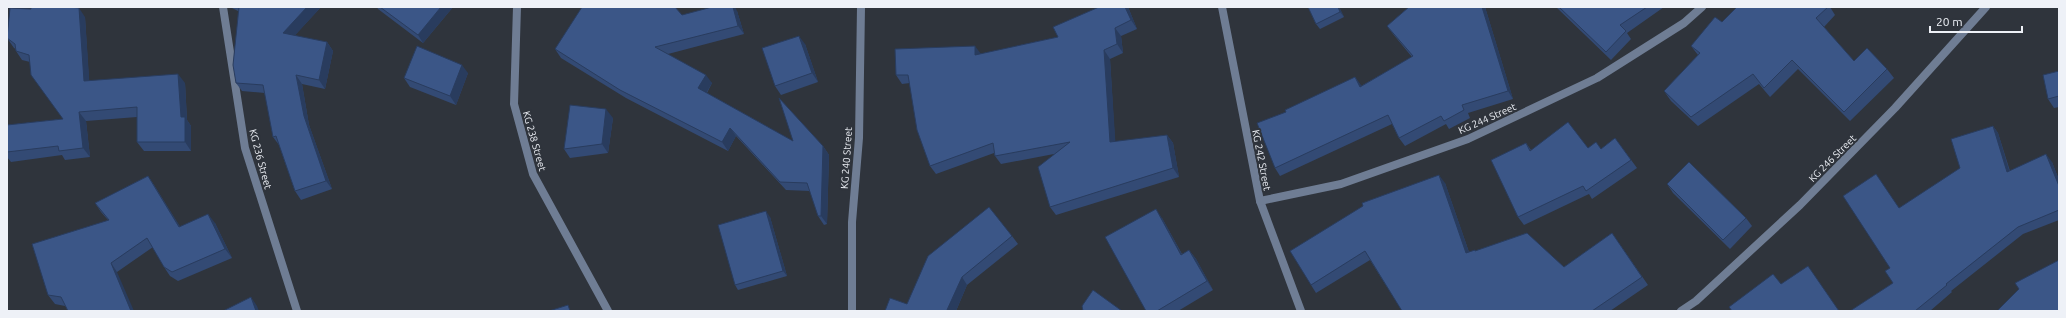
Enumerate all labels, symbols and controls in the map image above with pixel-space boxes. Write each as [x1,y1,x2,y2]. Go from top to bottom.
scale bar [1930,8,2022,34]
text: 20 m [1936,15,1963,28]
street label: KG 244 Street [1457,101,1518,136]
street label: KG 238 Street [521,110,548,172]
street label: KG 240 Street [839,127,854,189]
street label: KG 236 Street [247,128,274,190]
street label: KG 242 Street [1250,129,1273,192]
street label: KG 246 Street [1807,133,1858,184]

